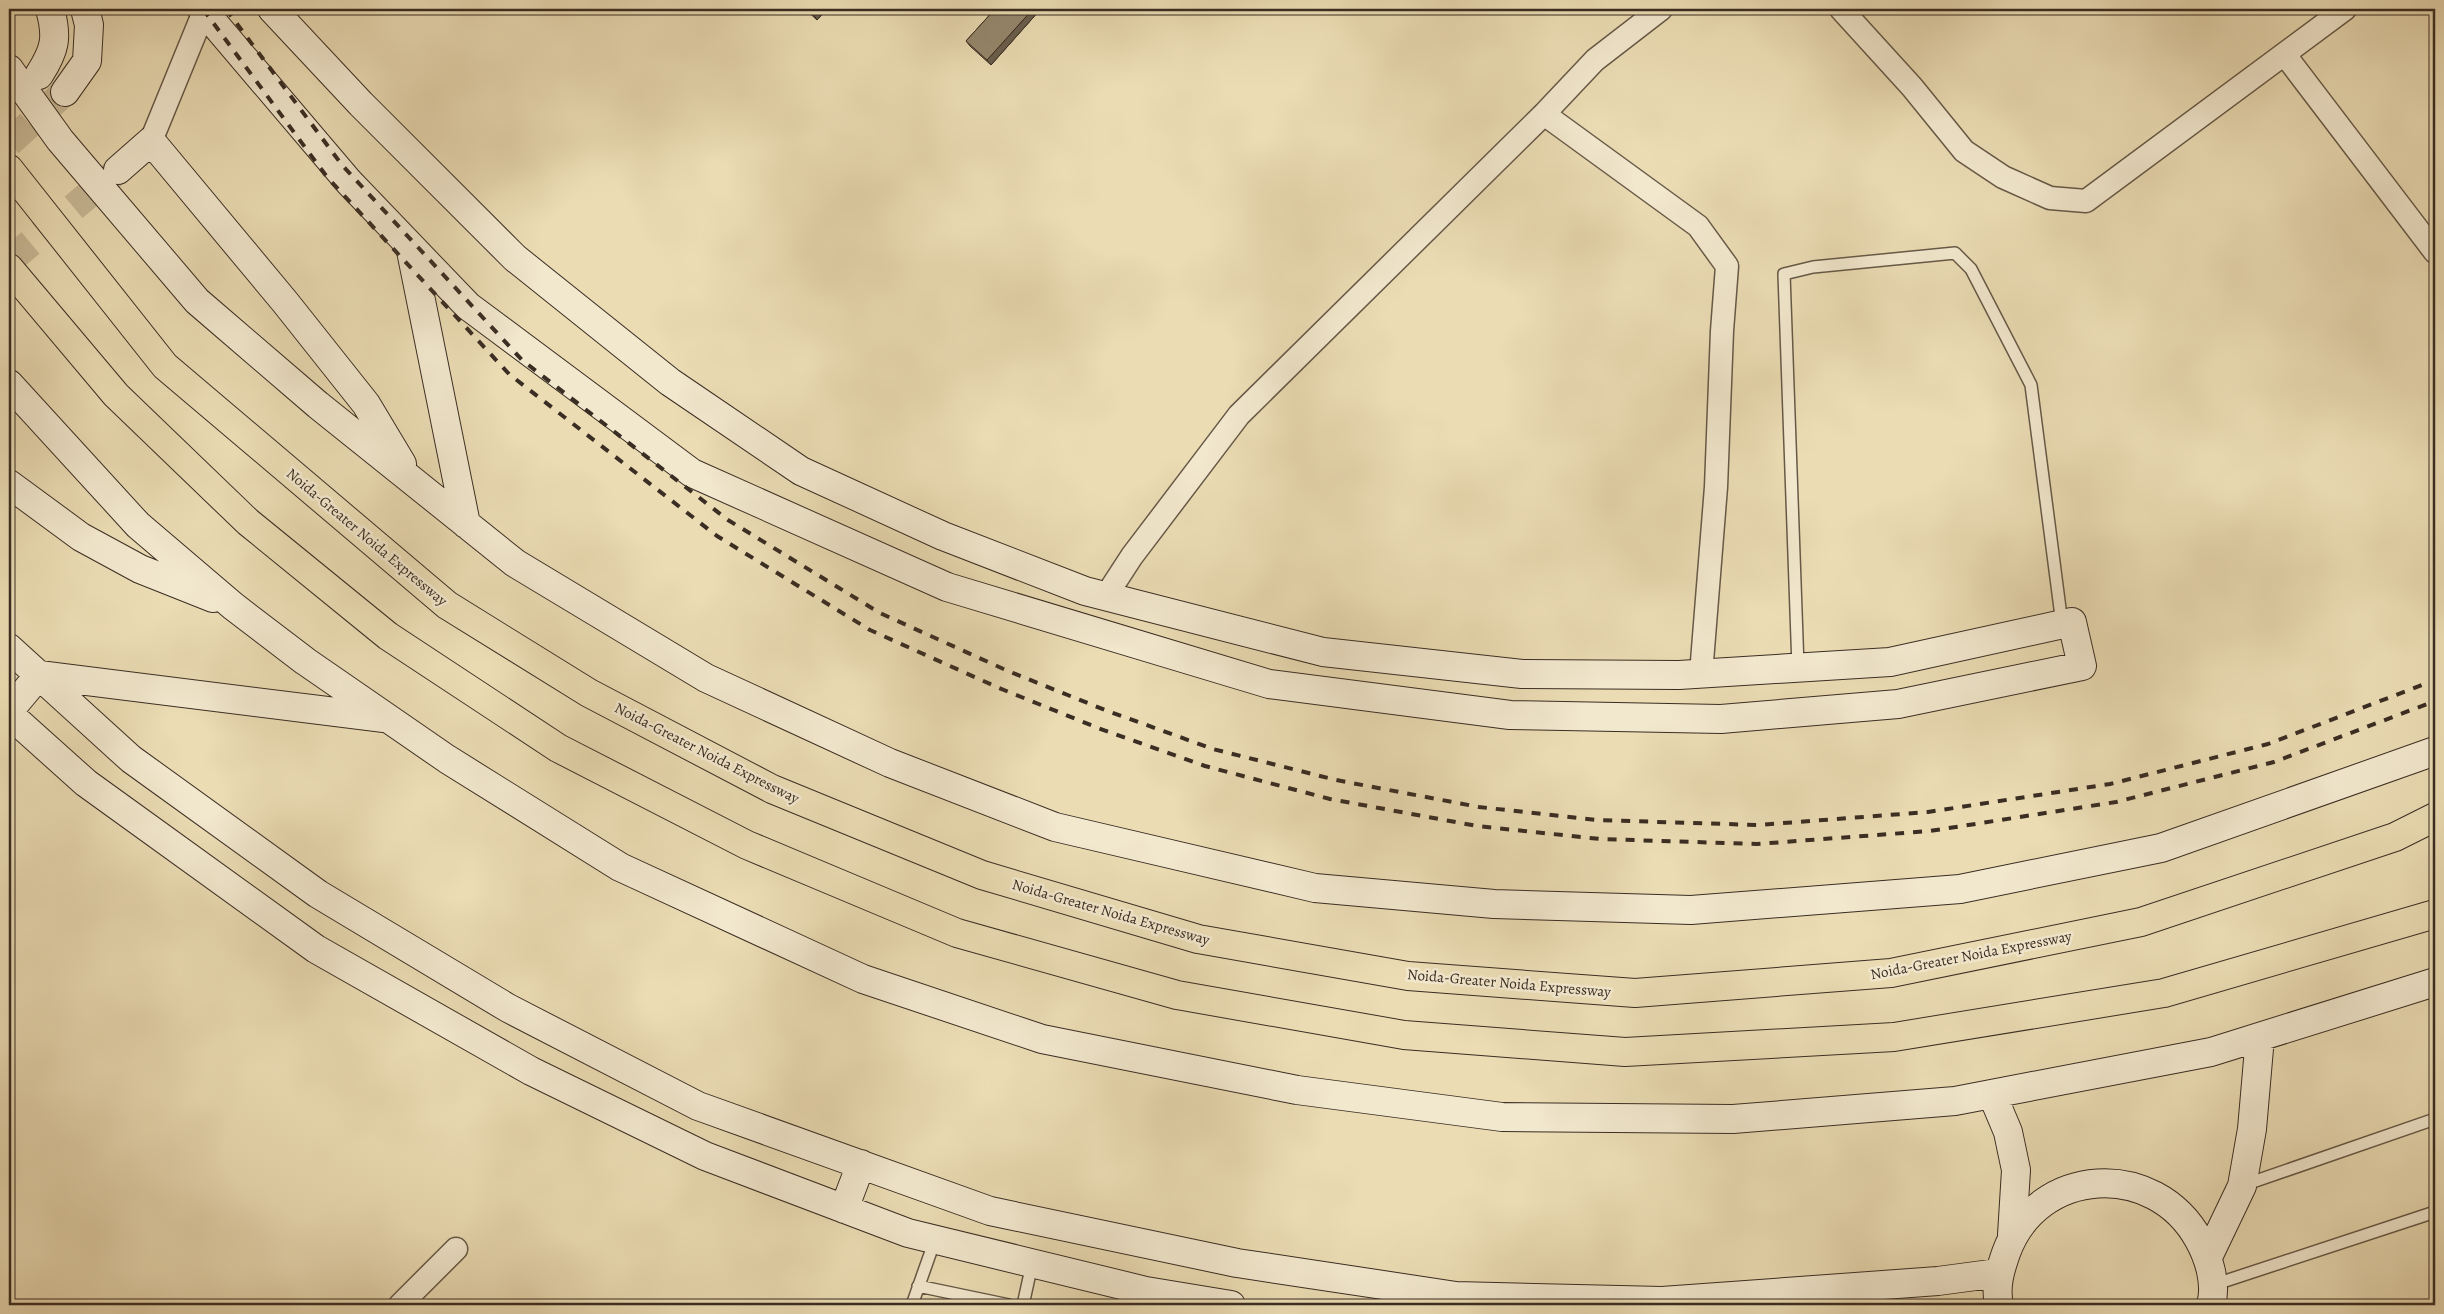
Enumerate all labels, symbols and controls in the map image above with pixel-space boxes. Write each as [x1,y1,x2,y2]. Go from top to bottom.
street label: Noida-Greater Noida Expressway [282,464,452,611]
street label: Noida-Greater Noida Expressway [611,698,803,808]
street label: Noida-Greater Noida Expressway [1010,874,1212,950]
street label: Noida-Greater Noida Expressway [1869,926,2074,984]
street label: Noida-Greater Noida Expressway [1406,964,1612,1002]

